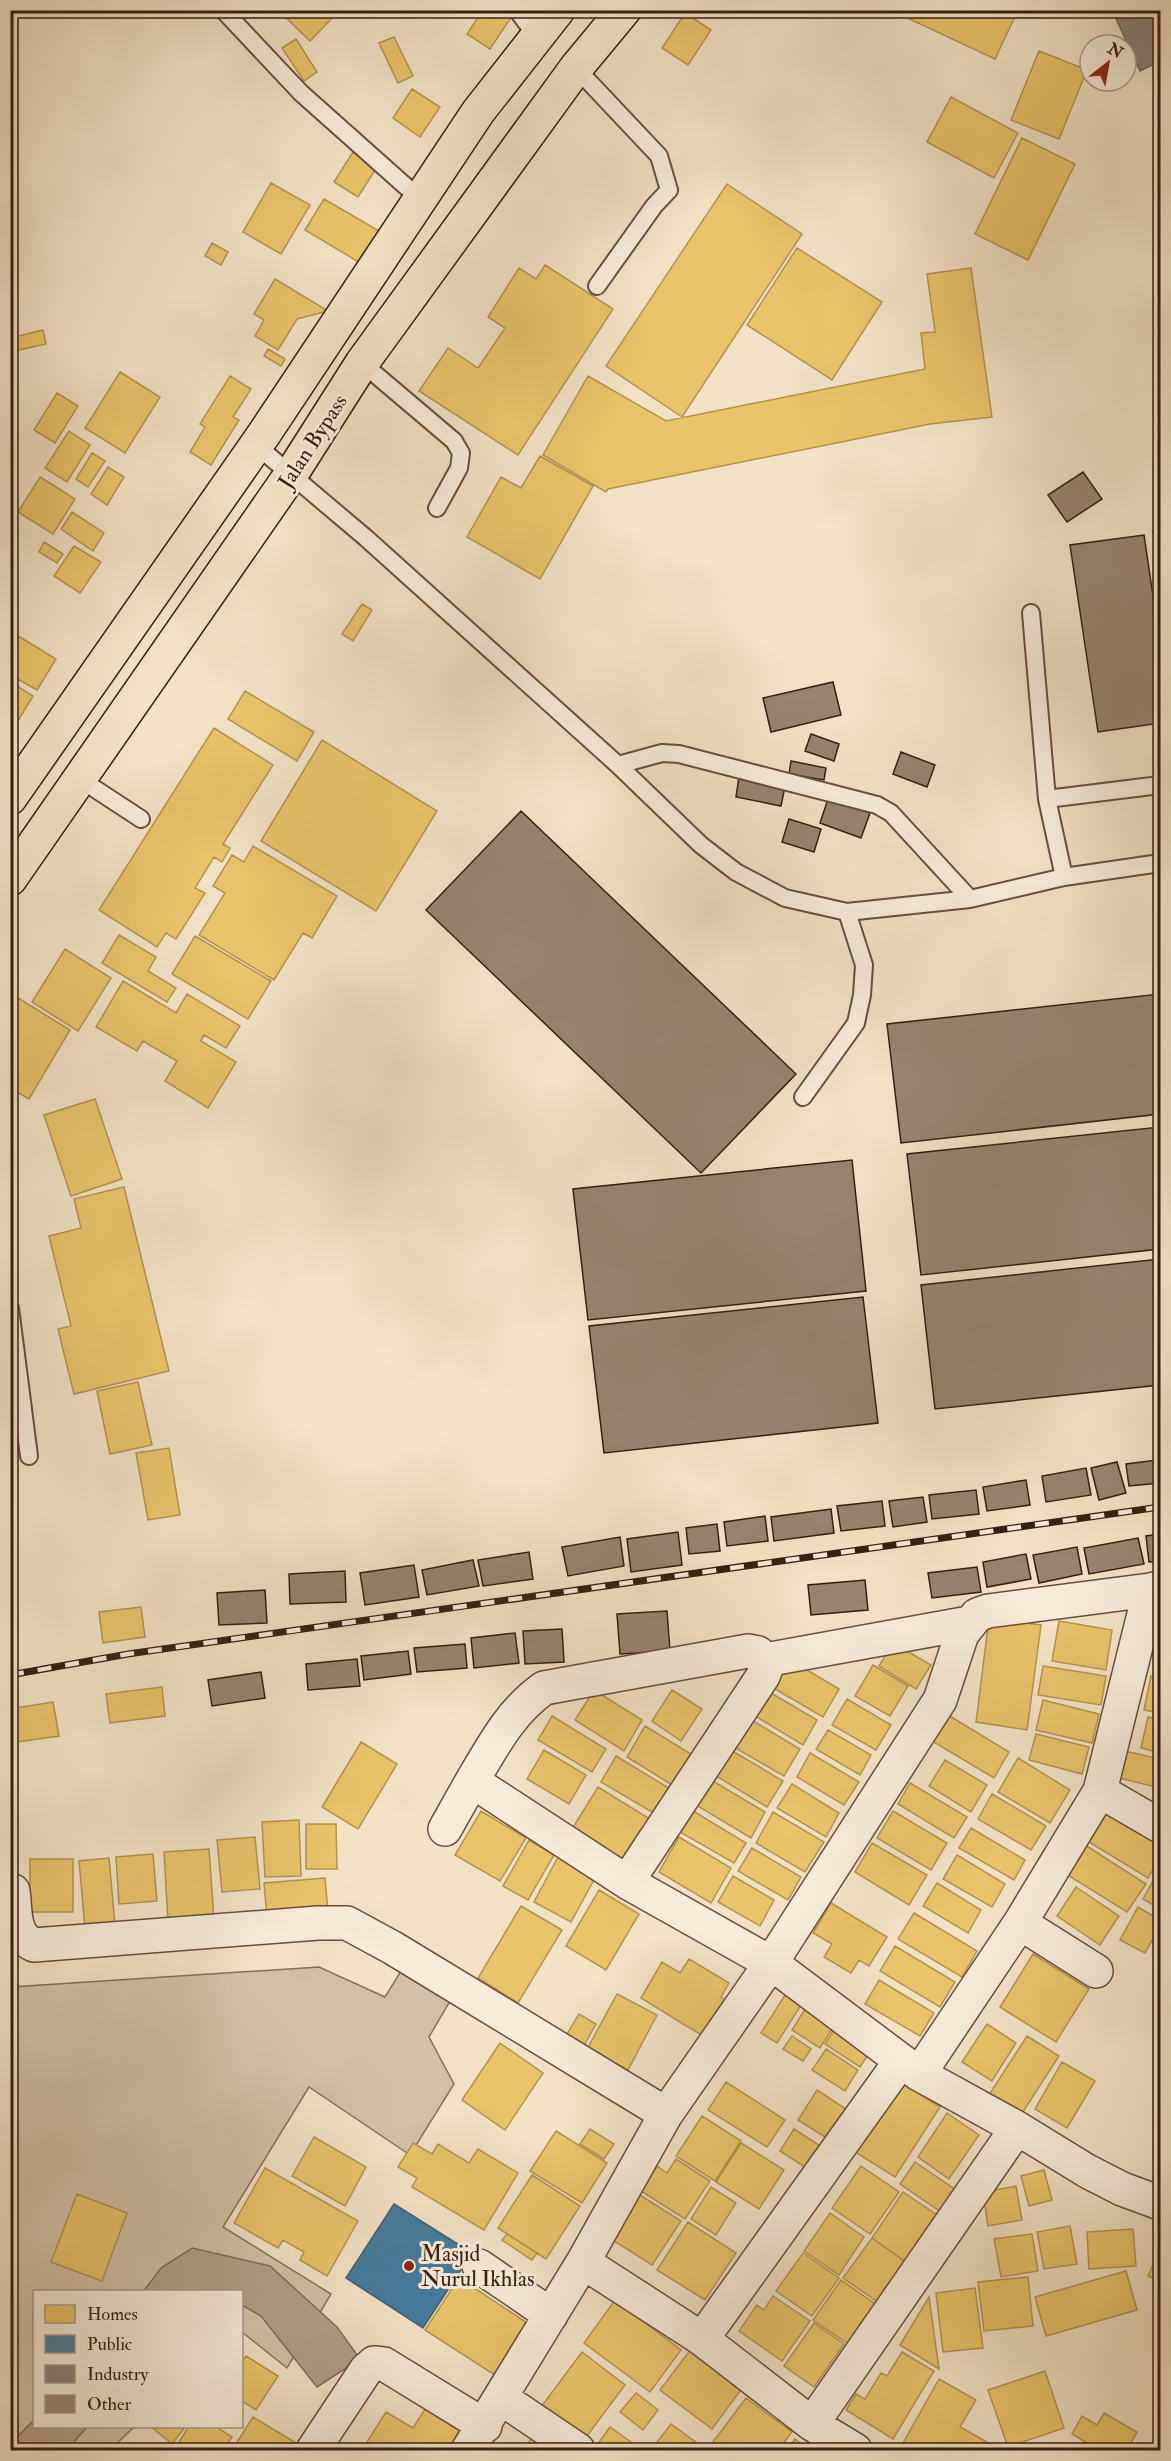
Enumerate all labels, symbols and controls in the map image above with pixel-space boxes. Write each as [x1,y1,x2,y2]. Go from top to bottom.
north arrow [1078,33,1138,93]
text: N [1103,38,1127,64]
street label: Jalan Bypass [271,389,355,496]
place label: Masjid Nurul Ikhlas [421,2240,535,2293]
marker: Masjid Nurul Ikhlas [402,2259,416,2273]
legend [33,2290,243,2428]
text: Homes [87,2303,138,2326]
text: Public [87,2333,132,2356]
text: Industry [87,2363,149,2386]
text: Other [87,2393,131,2416]

